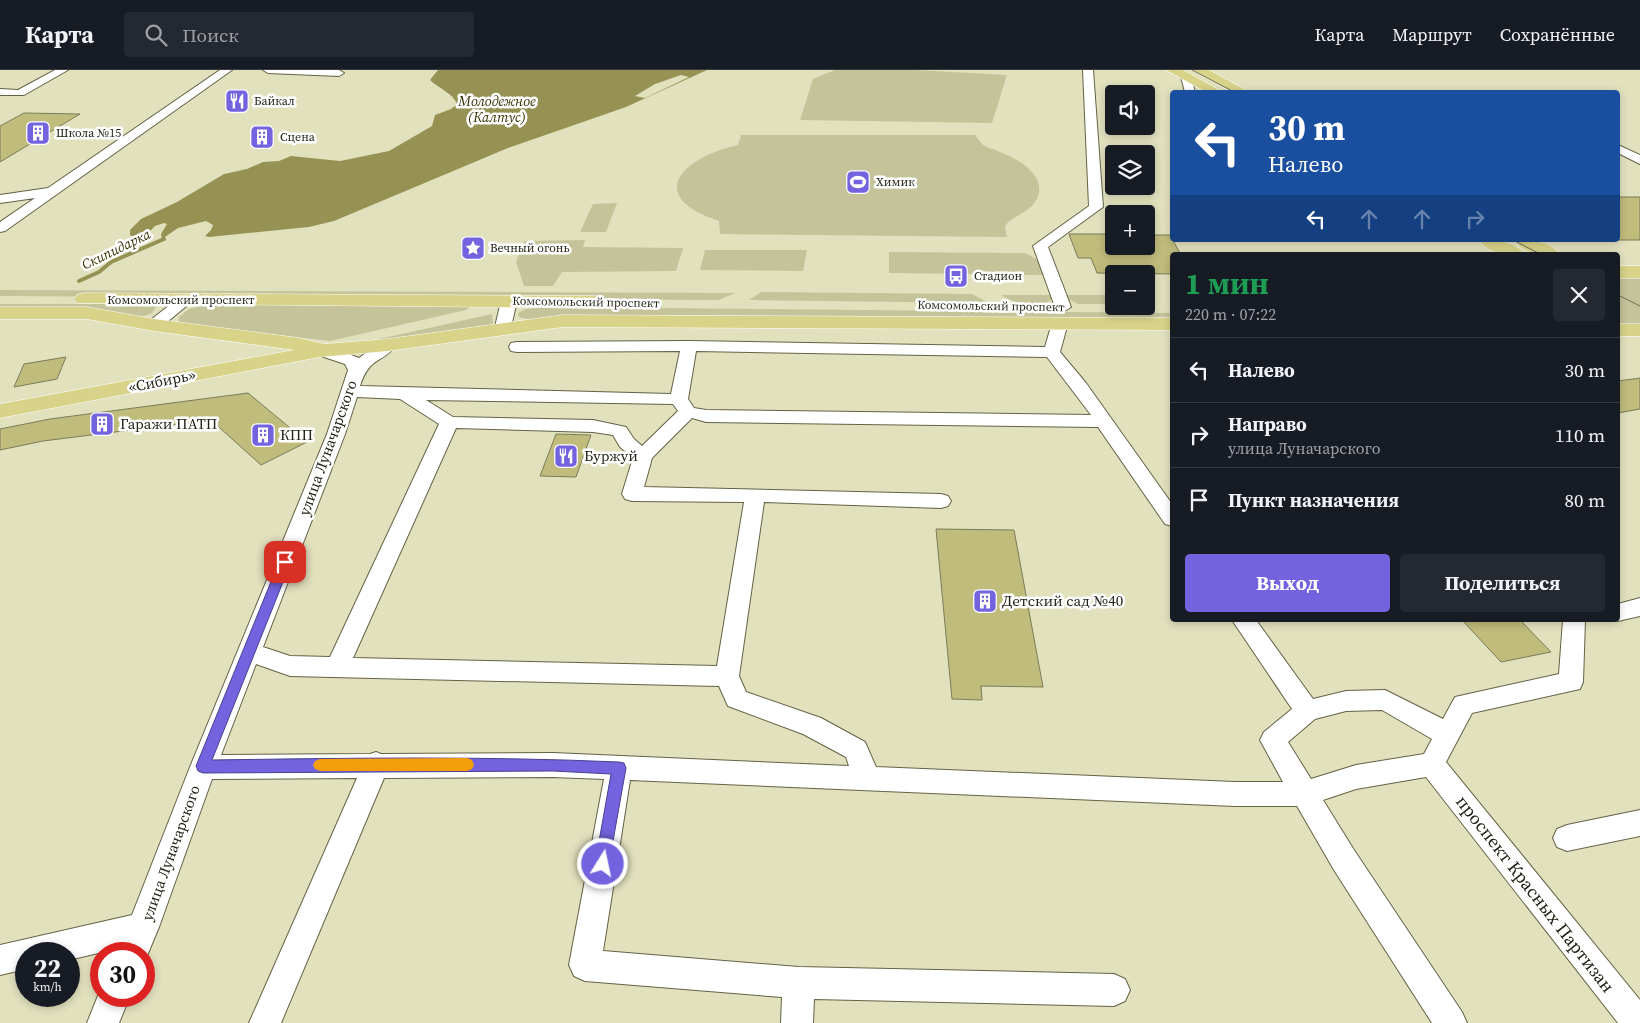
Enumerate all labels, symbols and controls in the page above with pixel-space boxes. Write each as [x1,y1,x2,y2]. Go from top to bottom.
search box [124,12,474,57]
text: Карта [25,18,94,51]
icon: search [142,21,170,49]
text: Поиск [182,22,239,48]
text: Карта [1315,22,1364,47]
text: Маршрут [1392,22,1472,47]
text: Сохранённые [1500,22,1615,47]
map controls [1105,85,1155,315]
button: sound [1105,85,1155,135]
restaurant icon: Байкал [224,88,250,114]
water label: Молодежное (Калтус) [457,91,536,127]
place label: Байкал [254,93,295,109]
text: 30 m [1268,104,1345,152]
icon: left [1185,110,1250,175]
building icon: Школа №15 [25,120,51,146]
building icon: Сцена [249,124,275,150]
place label: Школа №15 [56,125,121,141]
place label: Сцена [280,129,316,145]
button: layers [1105,145,1155,195]
text: Налево [1268,149,1343,179]
sports icon: Химик [845,169,871,195]
place label: Химик [876,174,915,190]
button: + [1105,205,1155,255]
icon: left [1302,205,1330,233]
icon: ahead [1355,205,1383,233]
icon: ahead [1408,205,1436,233]
icon: right [1461,205,1489,233]
water label: Скипидарка [78,223,154,274]
place icon: Вечный огонь [460,235,486,261]
place label: Вечный огонь [490,240,570,256]
bus stop icon: Стадион [943,263,969,289]
text: 1 мин [1185,263,1269,304]
button: − [1105,265,1155,315]
place label: Стадион [974,268,1023,284]
button: close [1553,269,1605,321]
street label: Комсомольский проспект [107,292,255,308]
street label: Комсомольский проспект [512,293,660,311]
street label: Комсомольский проспект [917,297,1065,315]
text: 220 m · 07:22 [1185,303,1276,325]
icon: left [1185,356,1213,384]
text: Налево [1228,357,1295,383]
text: 30 m [1564,357,1605,383]
street label: «Сибирь» [127,364,197,397]
street label: улица Луначарского [293,377,362,519]
building icon: Гаражи ПАТП [89,411,115,437]
text: Направо [1228,411,1307,437]
place label: Гаражи ПАТП [120,413,217,434]
icon: right [1185,421,1213,449]
building icon: КПП [250,422,276,448]
text: 110 m [1555,422,1605,448]
place label: КПП [280,424,313,445]
text: улица Луначарского [1228,437,1380,459]
restaurant icon: Буржуй [553,443,579,469]
place label: Буржуй [584,445,638,466]
icon: arrive [1185,486,1213,514]
text: Пункт назначения [1228,487,1399,513]
text: 80 m [1564,487,1605,513]
pin [264,541,306,583]
icon: arrive [271,548,299,576]
button: Выход [1185,554,1390,612]
button: Поделиться [1400,554,1605,612]
building icon: Детский сад №40 [972,588,998,614]
place label: Детский сад №40 [1002,590,1123,611]
street label: улица Луначарского [136,782,205,924]
street label: проспект Красных Партизан [1450,790,1620,998]
position arrow [576,837,628,889]
speed limit sign: 30 [90,942,155,1007]
text: 22 [34,951,61,985]
text: km/h [33,979,62,995]

